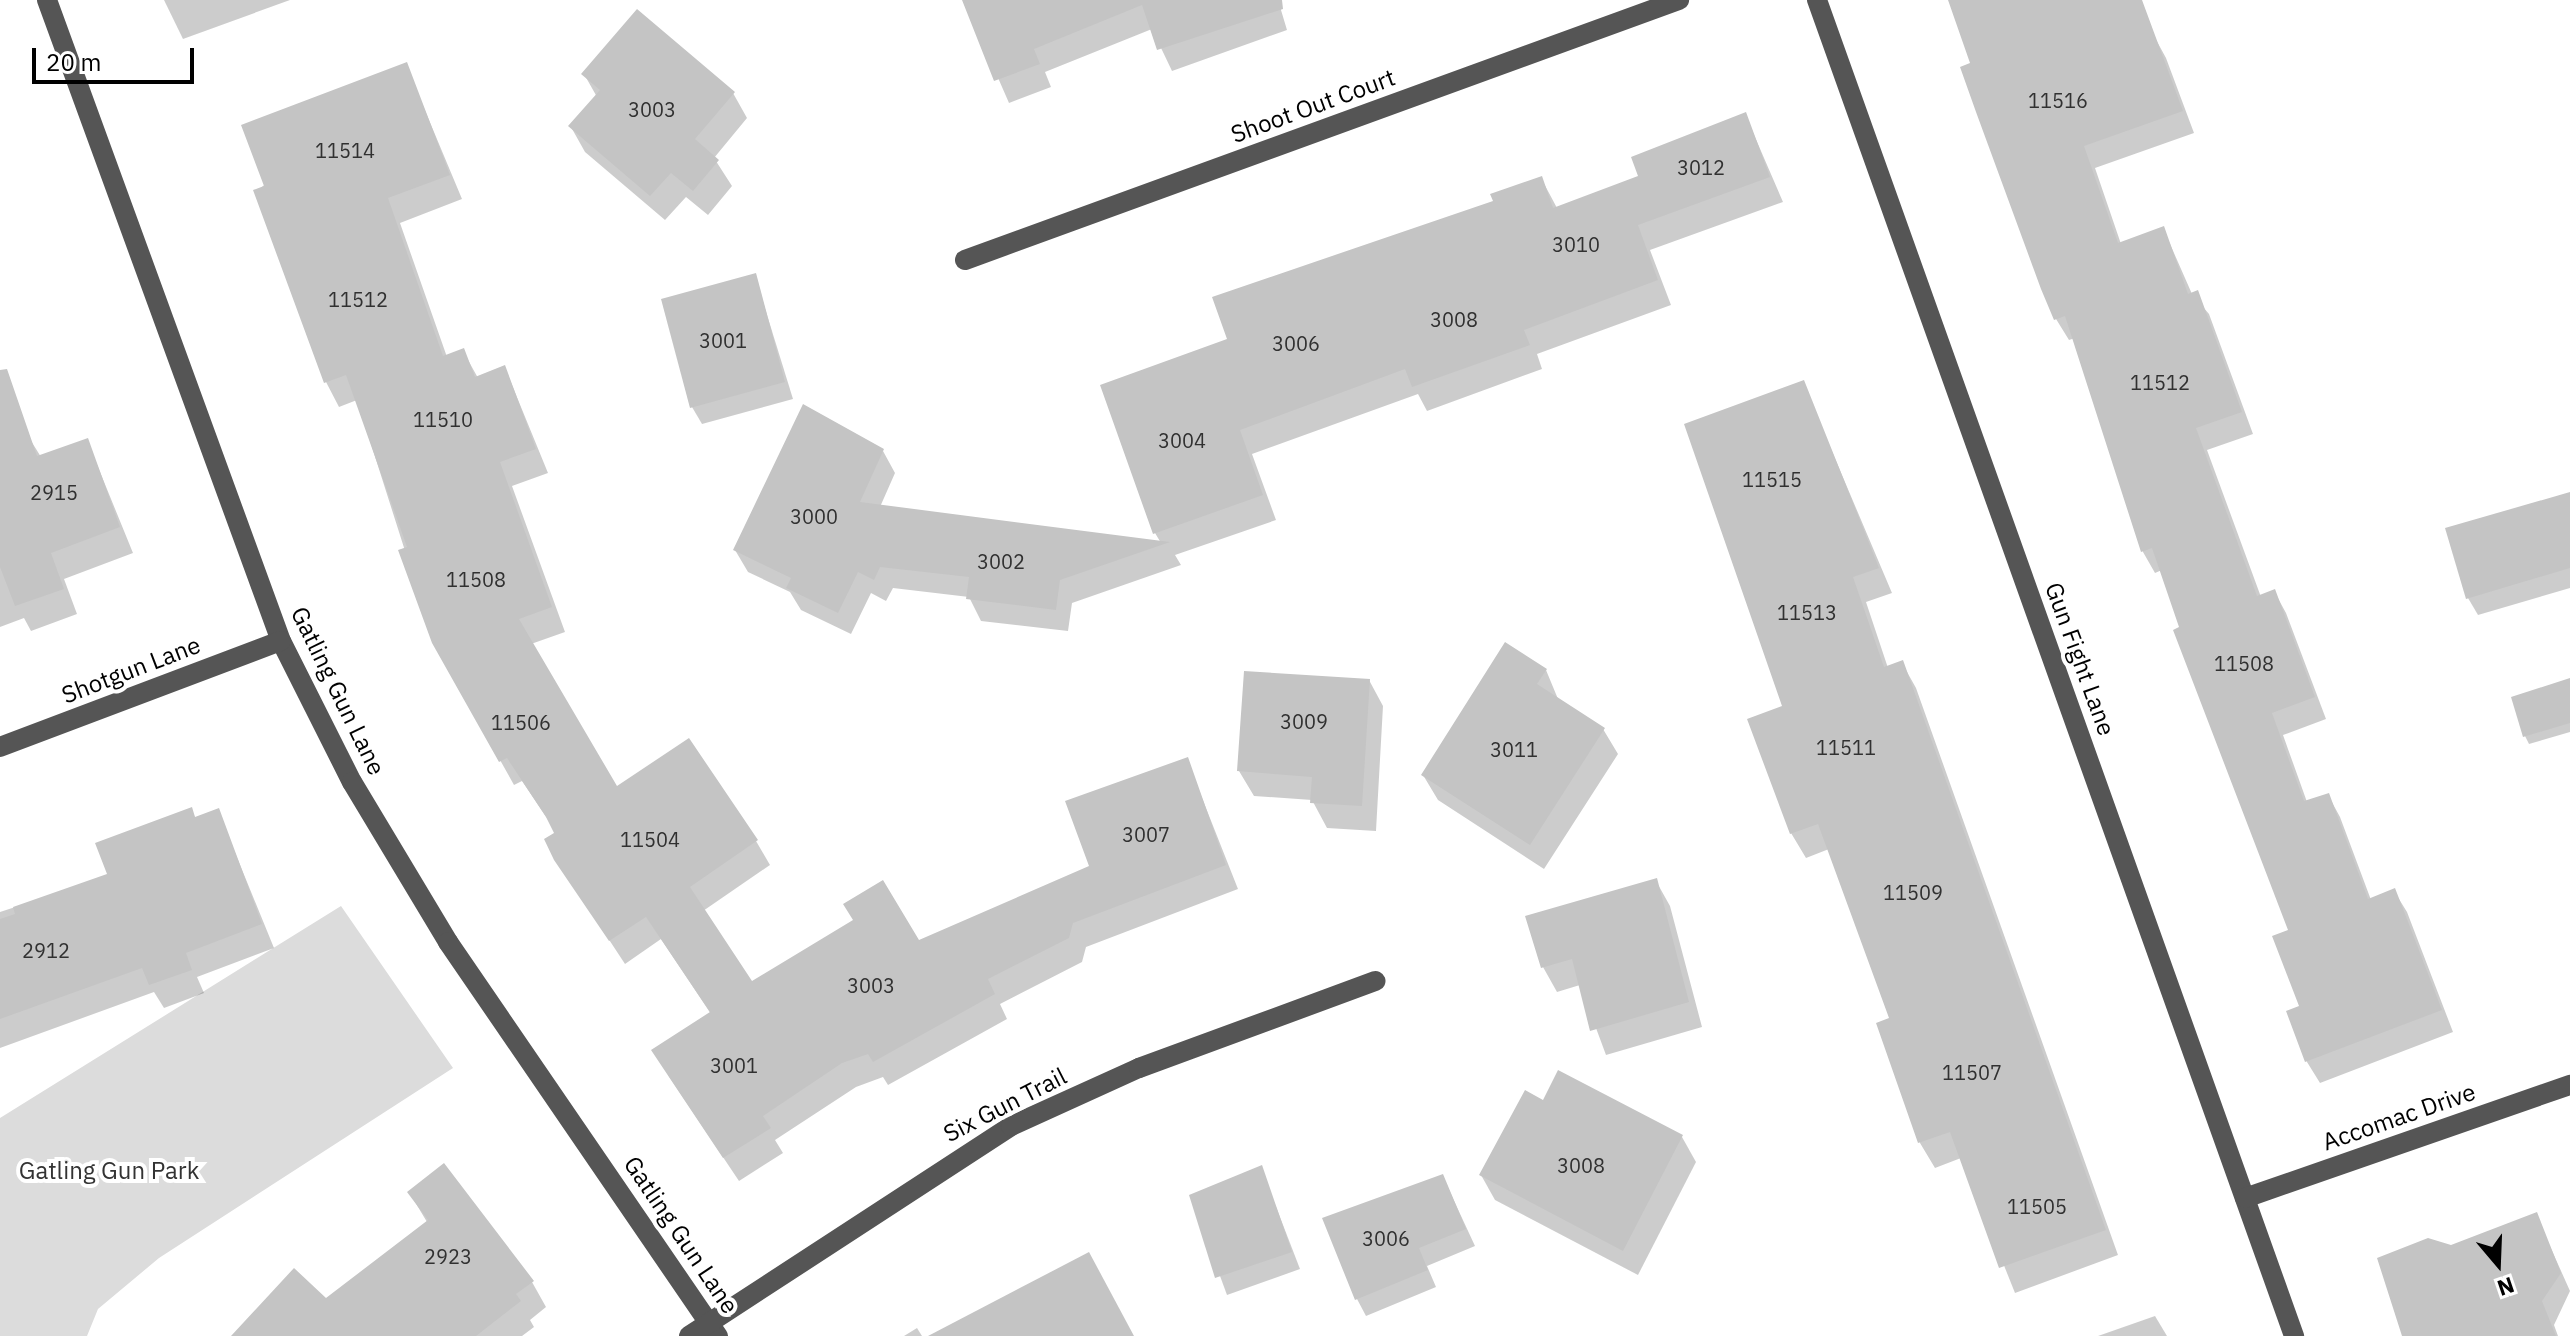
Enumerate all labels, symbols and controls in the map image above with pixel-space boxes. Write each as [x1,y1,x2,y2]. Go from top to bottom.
scale bar [36,32,198,82]
text: 20 m [46,46,101,78]
street label: Shoot Out Court [1227,63,1399,149]
house number: 11516 [2028,88,2088,112]
house number: 3003 [628,97,676,121]
house number: 11514 [315,138,375,162]
house number: 3012 [1677,155,1725,179]
house number: 3010 [1552,232,1600,256]
house number: 11512 [328,287,388,311]
house number: 3008 [1430,307,1478,331]
house number: 3001 [699,328,747,352]
house number: 3006 [1272,331,1320,355]
house number: 11512 [2130,370,2190,394]
house number: 11510 [413,407,473,431]
house number: 3004 [1158,428,1206,452]
house number: 11515 [1742,467,1802,491]
house number: 2915 [30,480,78,504]
house number: 3000 [790,504,838,528]
house number: 3002 [977,549,1025,573]
house number: 11508 [446,567,506,591]
street label: Gun Fight Lane [2039,578,2121,740]
house number: 11513 [1777,600,1837,624]
street label: Gatling Gun Lane [285,602,391,780]
street label: Shotgun Lane [58,630,204,710]
house number: 11508 [2214,651,2274,675]
house number: 3009 [1280,709,1328,733]
house number: 11506 [491,710,551,734]
house number: 11511 [1816,735,1876,759]
house number: 3011 [1490,737,1538,761]
house number: 3007 [1122,822,1170,846]
house number: 11504 [620,827,680,851]
house number: 11509 [1883,880,1943,904]
house number: 2912 [22,938,70,962]
house number: 3003 [847,973,895,997]
house number: 3001 [710,1053,758,1077]
house number: 11507 [1942,1060,2002,1084]
street label: Six Gun Trail [939,1062,1071,1148]
street label: Accomac Drive [2319,1077,2479,1157]
street label: Gatling Gun Lane [618,1151,744,1319]
house number: 3008 [1557,1153,1605,1177]
park label: Gatling Gun Park [19,1157,199,1185]
house number: 11505 [2007,1194,2067,1218]
north arrow [2458,1224,2538,1304]
house number: 3006 [1362,1226,1410,1250]
house number: 2923 [424,1244,472,1268]
text: N [2494,1271,2518,1303]

